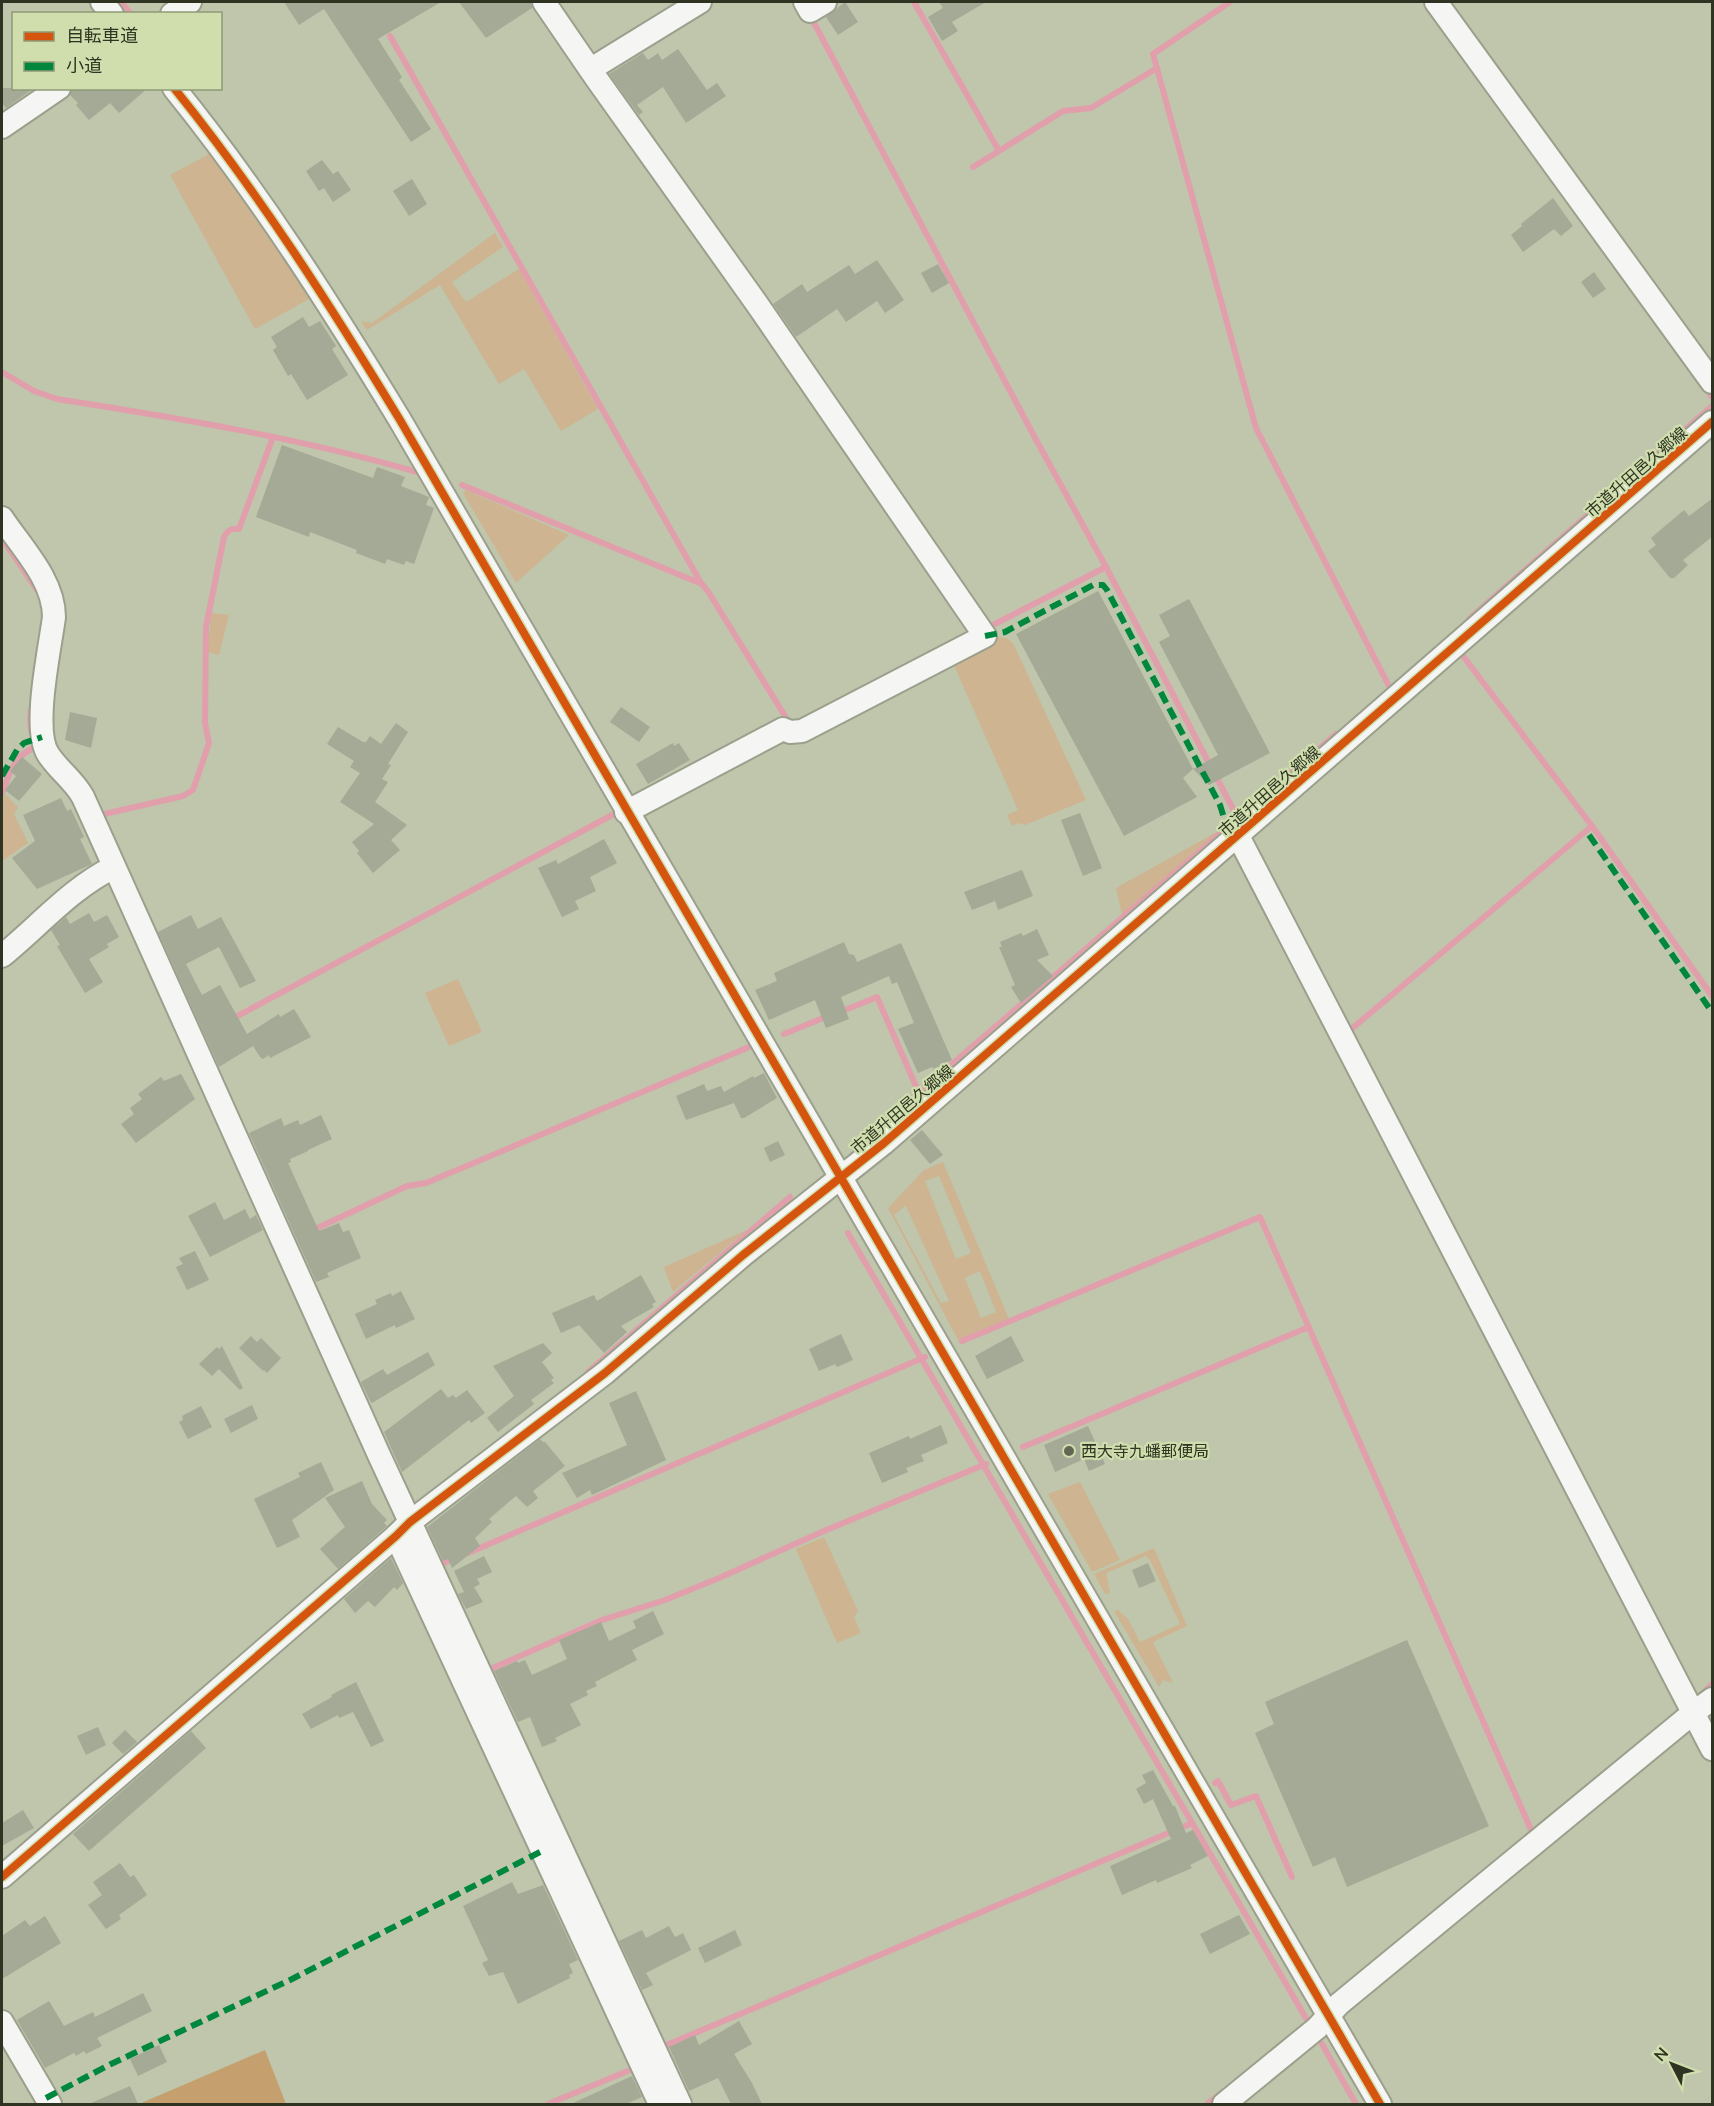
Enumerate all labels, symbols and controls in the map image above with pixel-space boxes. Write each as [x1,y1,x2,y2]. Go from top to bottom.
legend [12,12,222,90]
text: 自転車道 [66,24,138,48]
text: 小道 [66,54,102,78]
street label: 市道升田邑久郷線 [1581,422,1692,523]
street label: 市道升田邑久郷線 [1214,741,1325,842]
street label: 市道升田邑久郷線 [847,1060,959,1159]
place label: 西大寺九蟠郵便局 [1081,1441,1209,1463]
marker: 西大寺九蟠郵便局 [1062,1444,1076,1458]
north arrow [1642,2034,1702,2094]
text: N [1649,2043,1674,2066]

